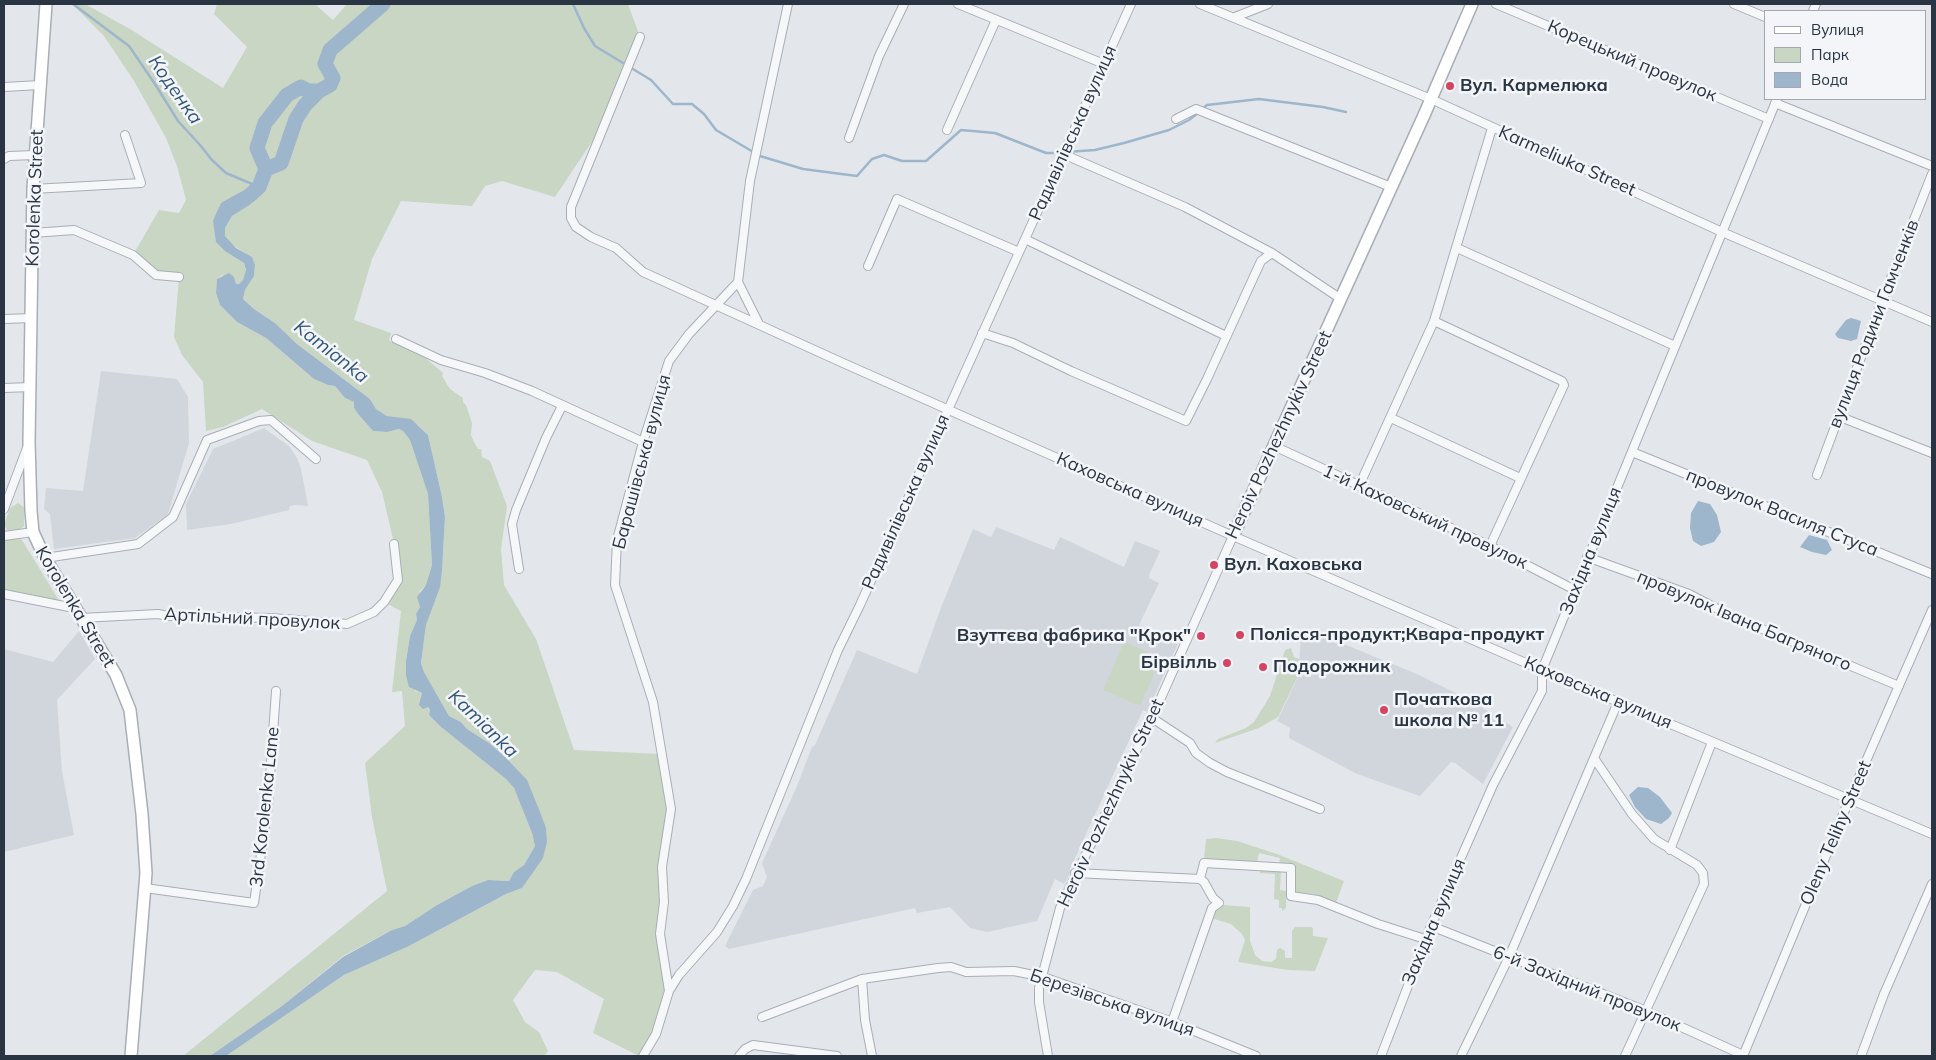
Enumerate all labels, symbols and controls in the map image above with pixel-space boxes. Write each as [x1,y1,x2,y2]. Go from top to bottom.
legend [1764,10,1926,100]
street label: Корецький провулок [1544,16,1720,106]
text: Вулиця [1811,20,1864,39]
street label: Радивілівська вулиця [1025,42,1121,224]
text: Парк [1811,45,1849,64]
water label: Коденка [143,51,207,129]
text: Вода [1811,70,1848,89]
place label: Вул. Кармелюка [1460,75,1608,97]
marker: Вул. Кармелюка [1444,80,1456,92]
street label: Karmeliuka Street [1495,121,1639,201]
street label: Korolenka Street [22,129,48,267]
street label: вулиця Родини Гамченків [1824,217,1924,431]
water label: Kamianka [289,316,373,388]
street label: Heroiv Pozhezhnykiv Street [1221,327,1337,543]
street label: Барашівська вулиця [608,372,676,552]
street label: Радивілівська вулиця [858,411,954,593]
street label: Каховська вулиця [1053,448,1207,532]
street label: 1-й Каховський провулок [1319,460,1531,574]
street label: провулок Василя Стуса [1683,465,1881,561]
street label: Західна вулиця [1556,484,1626,618]
street label: Korolenka Street [30,543,120,671]
place label: Вул. Каховська [1224,554,1363,576]
marker: Вул. Каховська [1208,559,1220,571]
street label: провулок Івана Багряного [1634,566,1854,676]
street label: Артільний провулок [163,604,341,634]
place label: Полісся-продукт;Квара-продукт [1250,624,1544,646]
place label: Взуттєва фабрика "Крок" [957,625,1191,647]
marker: Полісся-продукт;Квара-продукт [1234,629,1246,641]
marker: Взуттєва фабрика "Крок" [1195,630,1207,642]
place label: Бірвілль [1141,652,1217,674]
street label: Каховська вулиця [1521,652,1675,734]
place label: Подорожник [1273,656,1390,678]
marker: Бірвілль [1221,657,1233,669]
marker: Подорожник [1257,661,1269,673]
water label: Kamianka [443,685,523,763]
place label: Початкова школа № 11 [1394,689,1504,732]
street label: Heroiv Pozhezhnykiv Street [1053,695,1169,911]
marker: Початкова школа № 11 [1378,704,1390,716]
street label: 3rd Korolenka Lane [246,726,284,888]
street label: Oleny Telihy Street [1796,757,1876,909]
street label: Західна вулиця [1398,855,1470,989]
street label: 6-й Західний провулок [1490,941,1684,1037]
street label: Березівська вулиця [1027,965,1197,1041]

